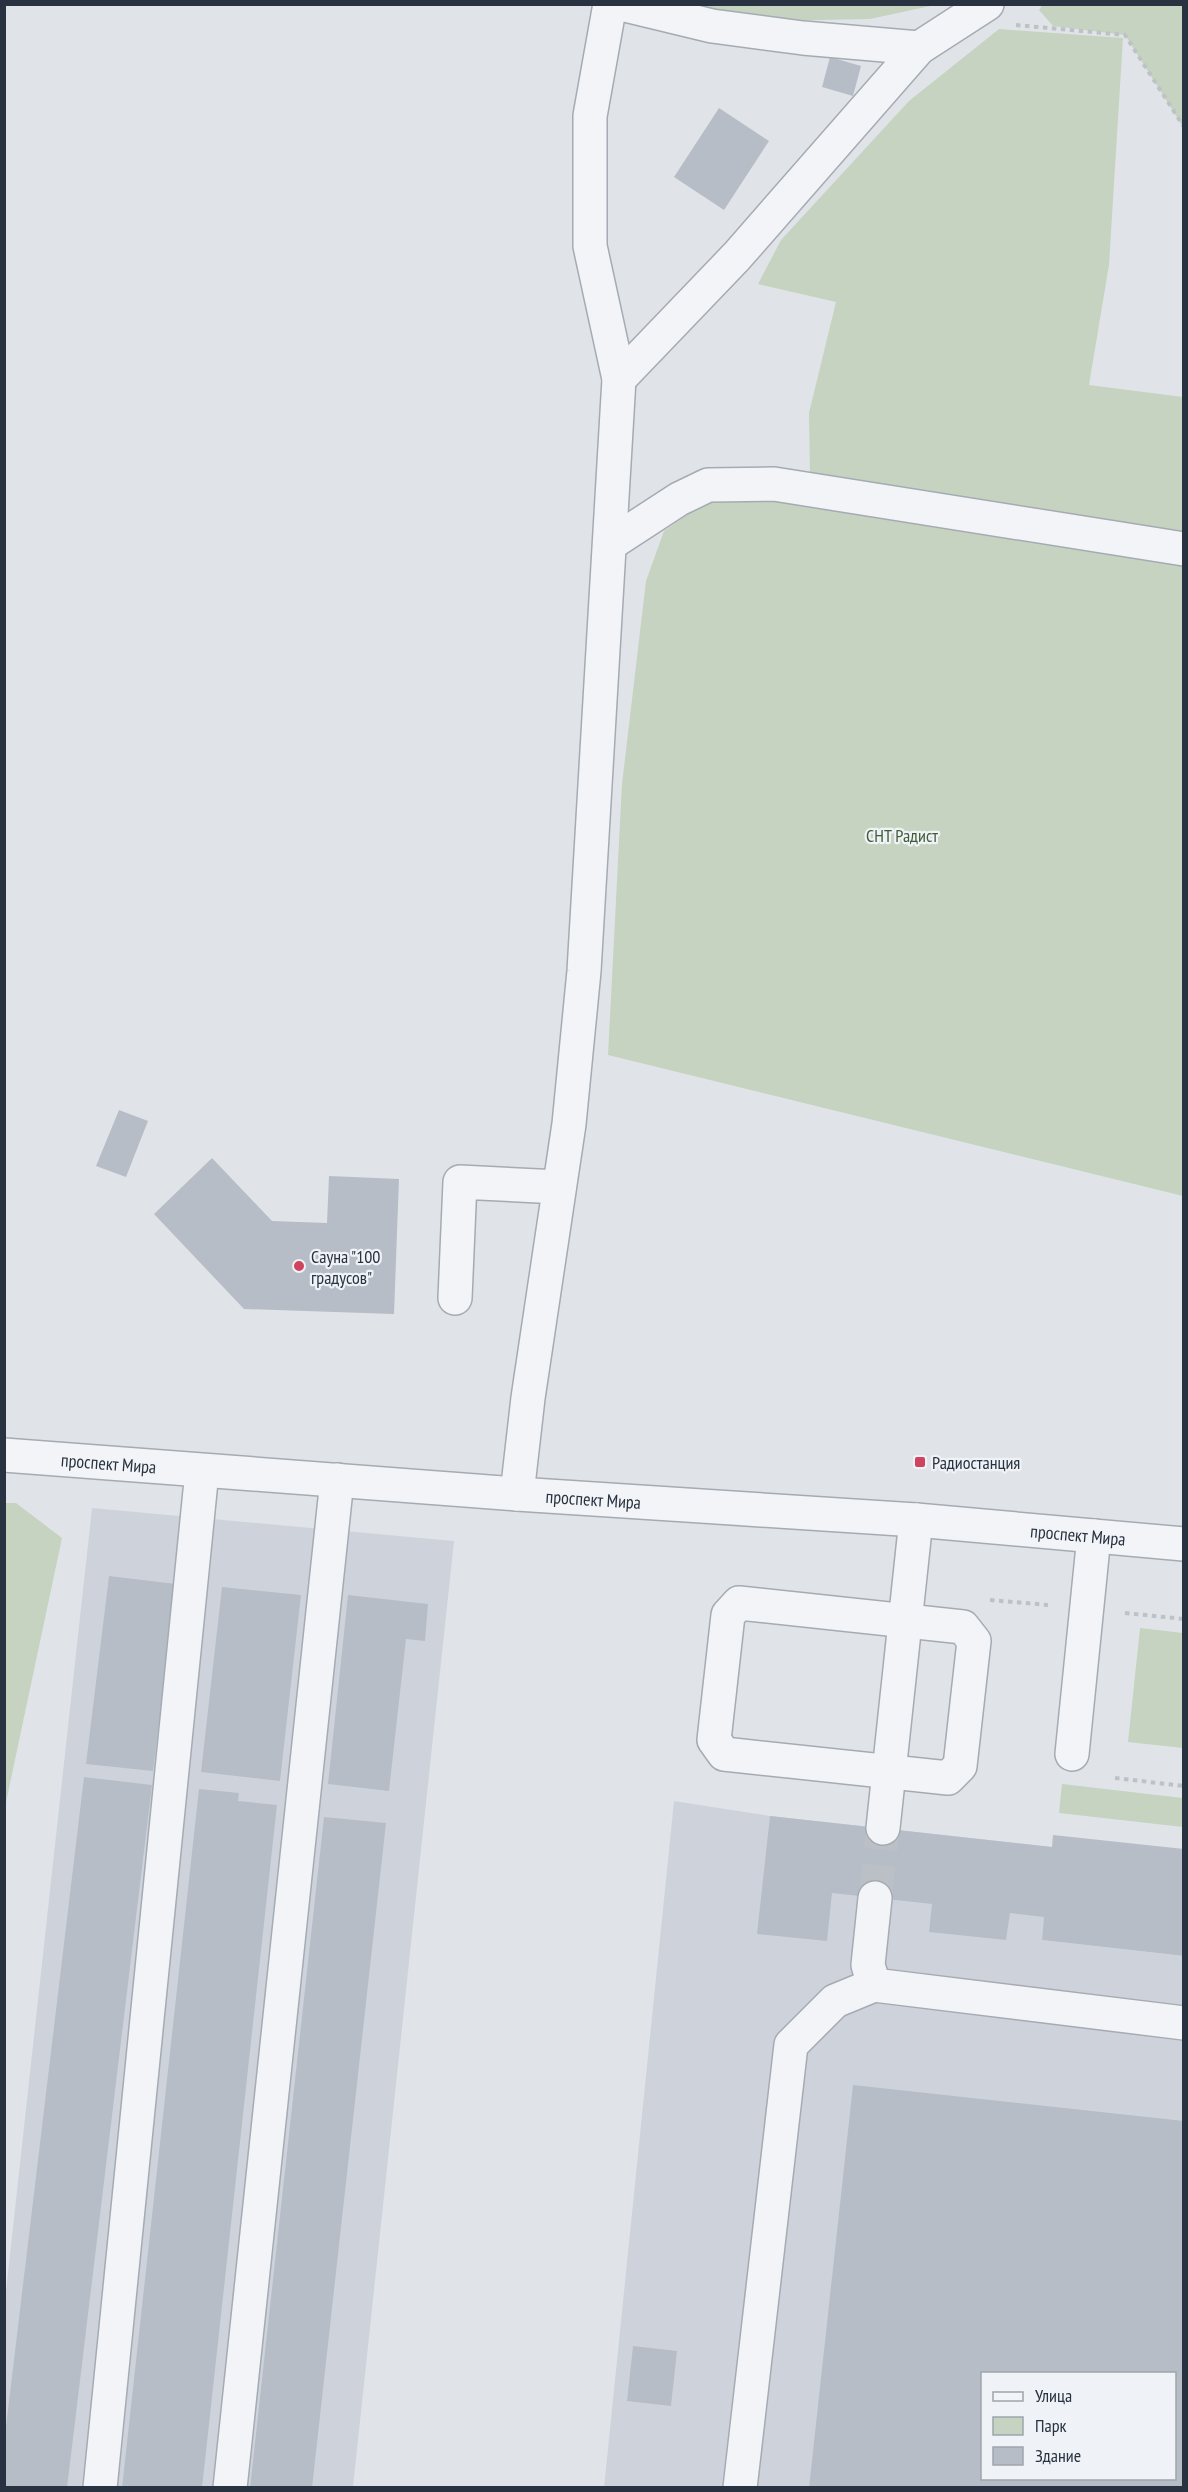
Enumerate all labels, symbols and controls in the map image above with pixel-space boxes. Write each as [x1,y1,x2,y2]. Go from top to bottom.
park label: СНТ Радист [866,824,938,847]
place label: Сауна "100 градусов" [311,1245,380,1289]
marker: Сауна "100 градусов" [292,1259,306,1273]
street label: проспект Мира [60,1448,157,1478]
place label: Радиостанция [932,1451,1020,1474]
marker: Радиостанция [913,1455,927,1469]
street label: проспект Мира [545,1484,642,1514]
street label: проспект Мира [1029,1519,1127,1550]
legend [981,2372,1176,2480]
text: Улица [1035,2384,1072,2407]
text: Парк [1035,2414,1066,2437]
text: Здание [1035,2444,1081,2467]

